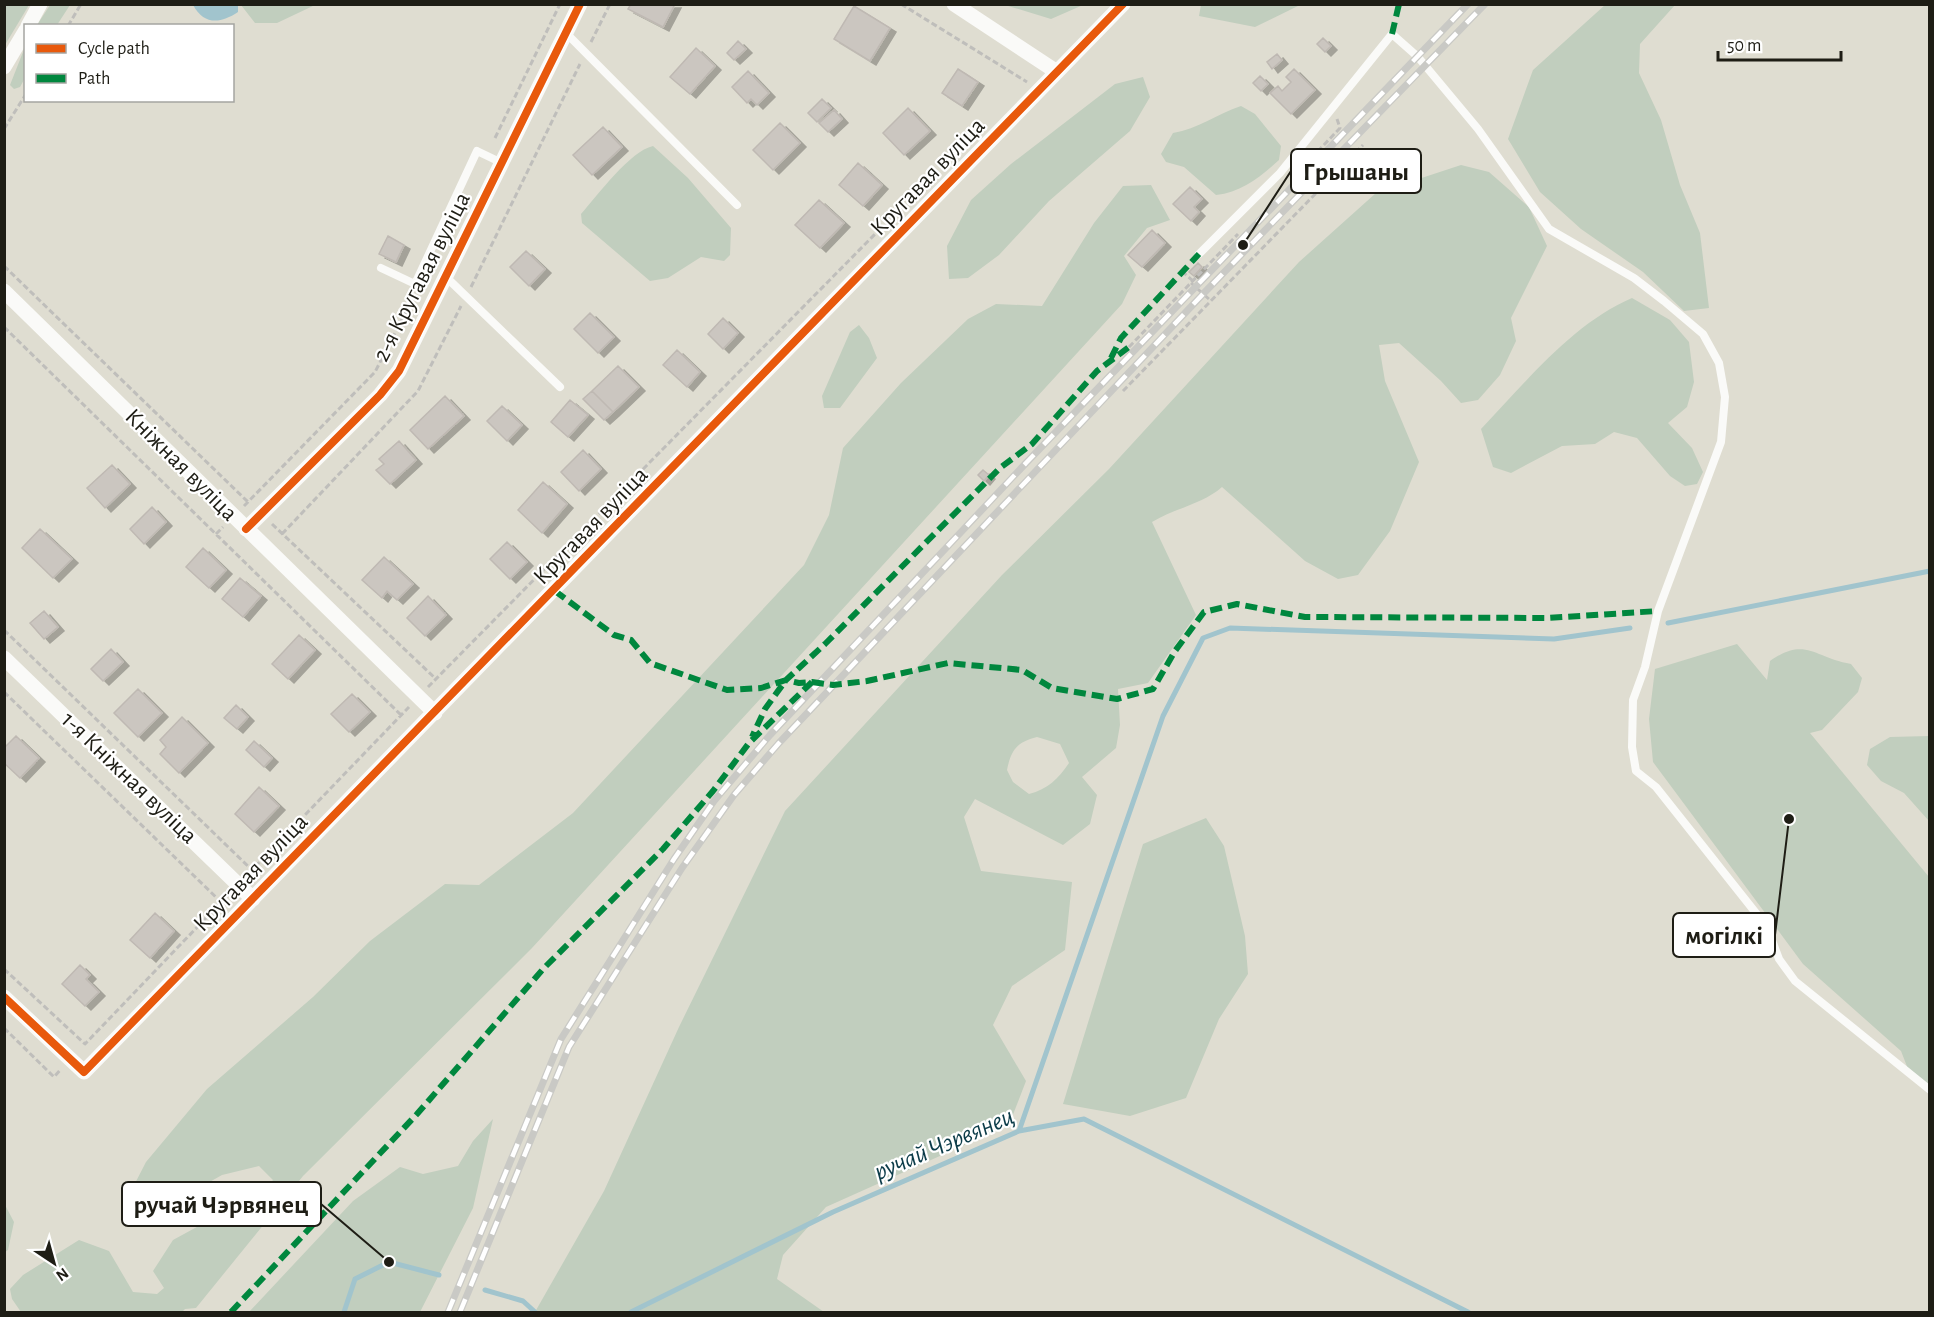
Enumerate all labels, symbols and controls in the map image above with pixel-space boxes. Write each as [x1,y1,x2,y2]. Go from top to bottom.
legend [24,24,234,102]
scale bar [1718,24,1841,62]
text: 50 m [1727,37,1761,55]
text: Cycle path [78,40,150,58]
text: Path [78,70,110,88]
street label: Кругавая вуліца [866,114,990,240]
callout: Грышаны [1291,149,1421,193]
text: Грышаны [1303,159,1409,185]
street label: 2-я Кругавая вуліца [369,189,475,365]
street label: Кніжная вуліца [120,404,242,526]
street label: Кругавая вуліца [529,463,653,589]
street label: 1-я Кніжная вуліца [57,707,201,849]
street label: Кругавая вуліца [189,810,313,936]
callout: могілкі [1673,913,1775,957]
text: могілкі [1685,923,1763,949]
water label: ручай Чэрвянец [870,1103,1018,1185]
callout: ручай Чэрвянец [122,1182,321,1226]
text: ручай Чэрвянец [134,1192,308,1218]
north arrow [24,1233,84,1293]
text: N [53,1265,71,1284]

